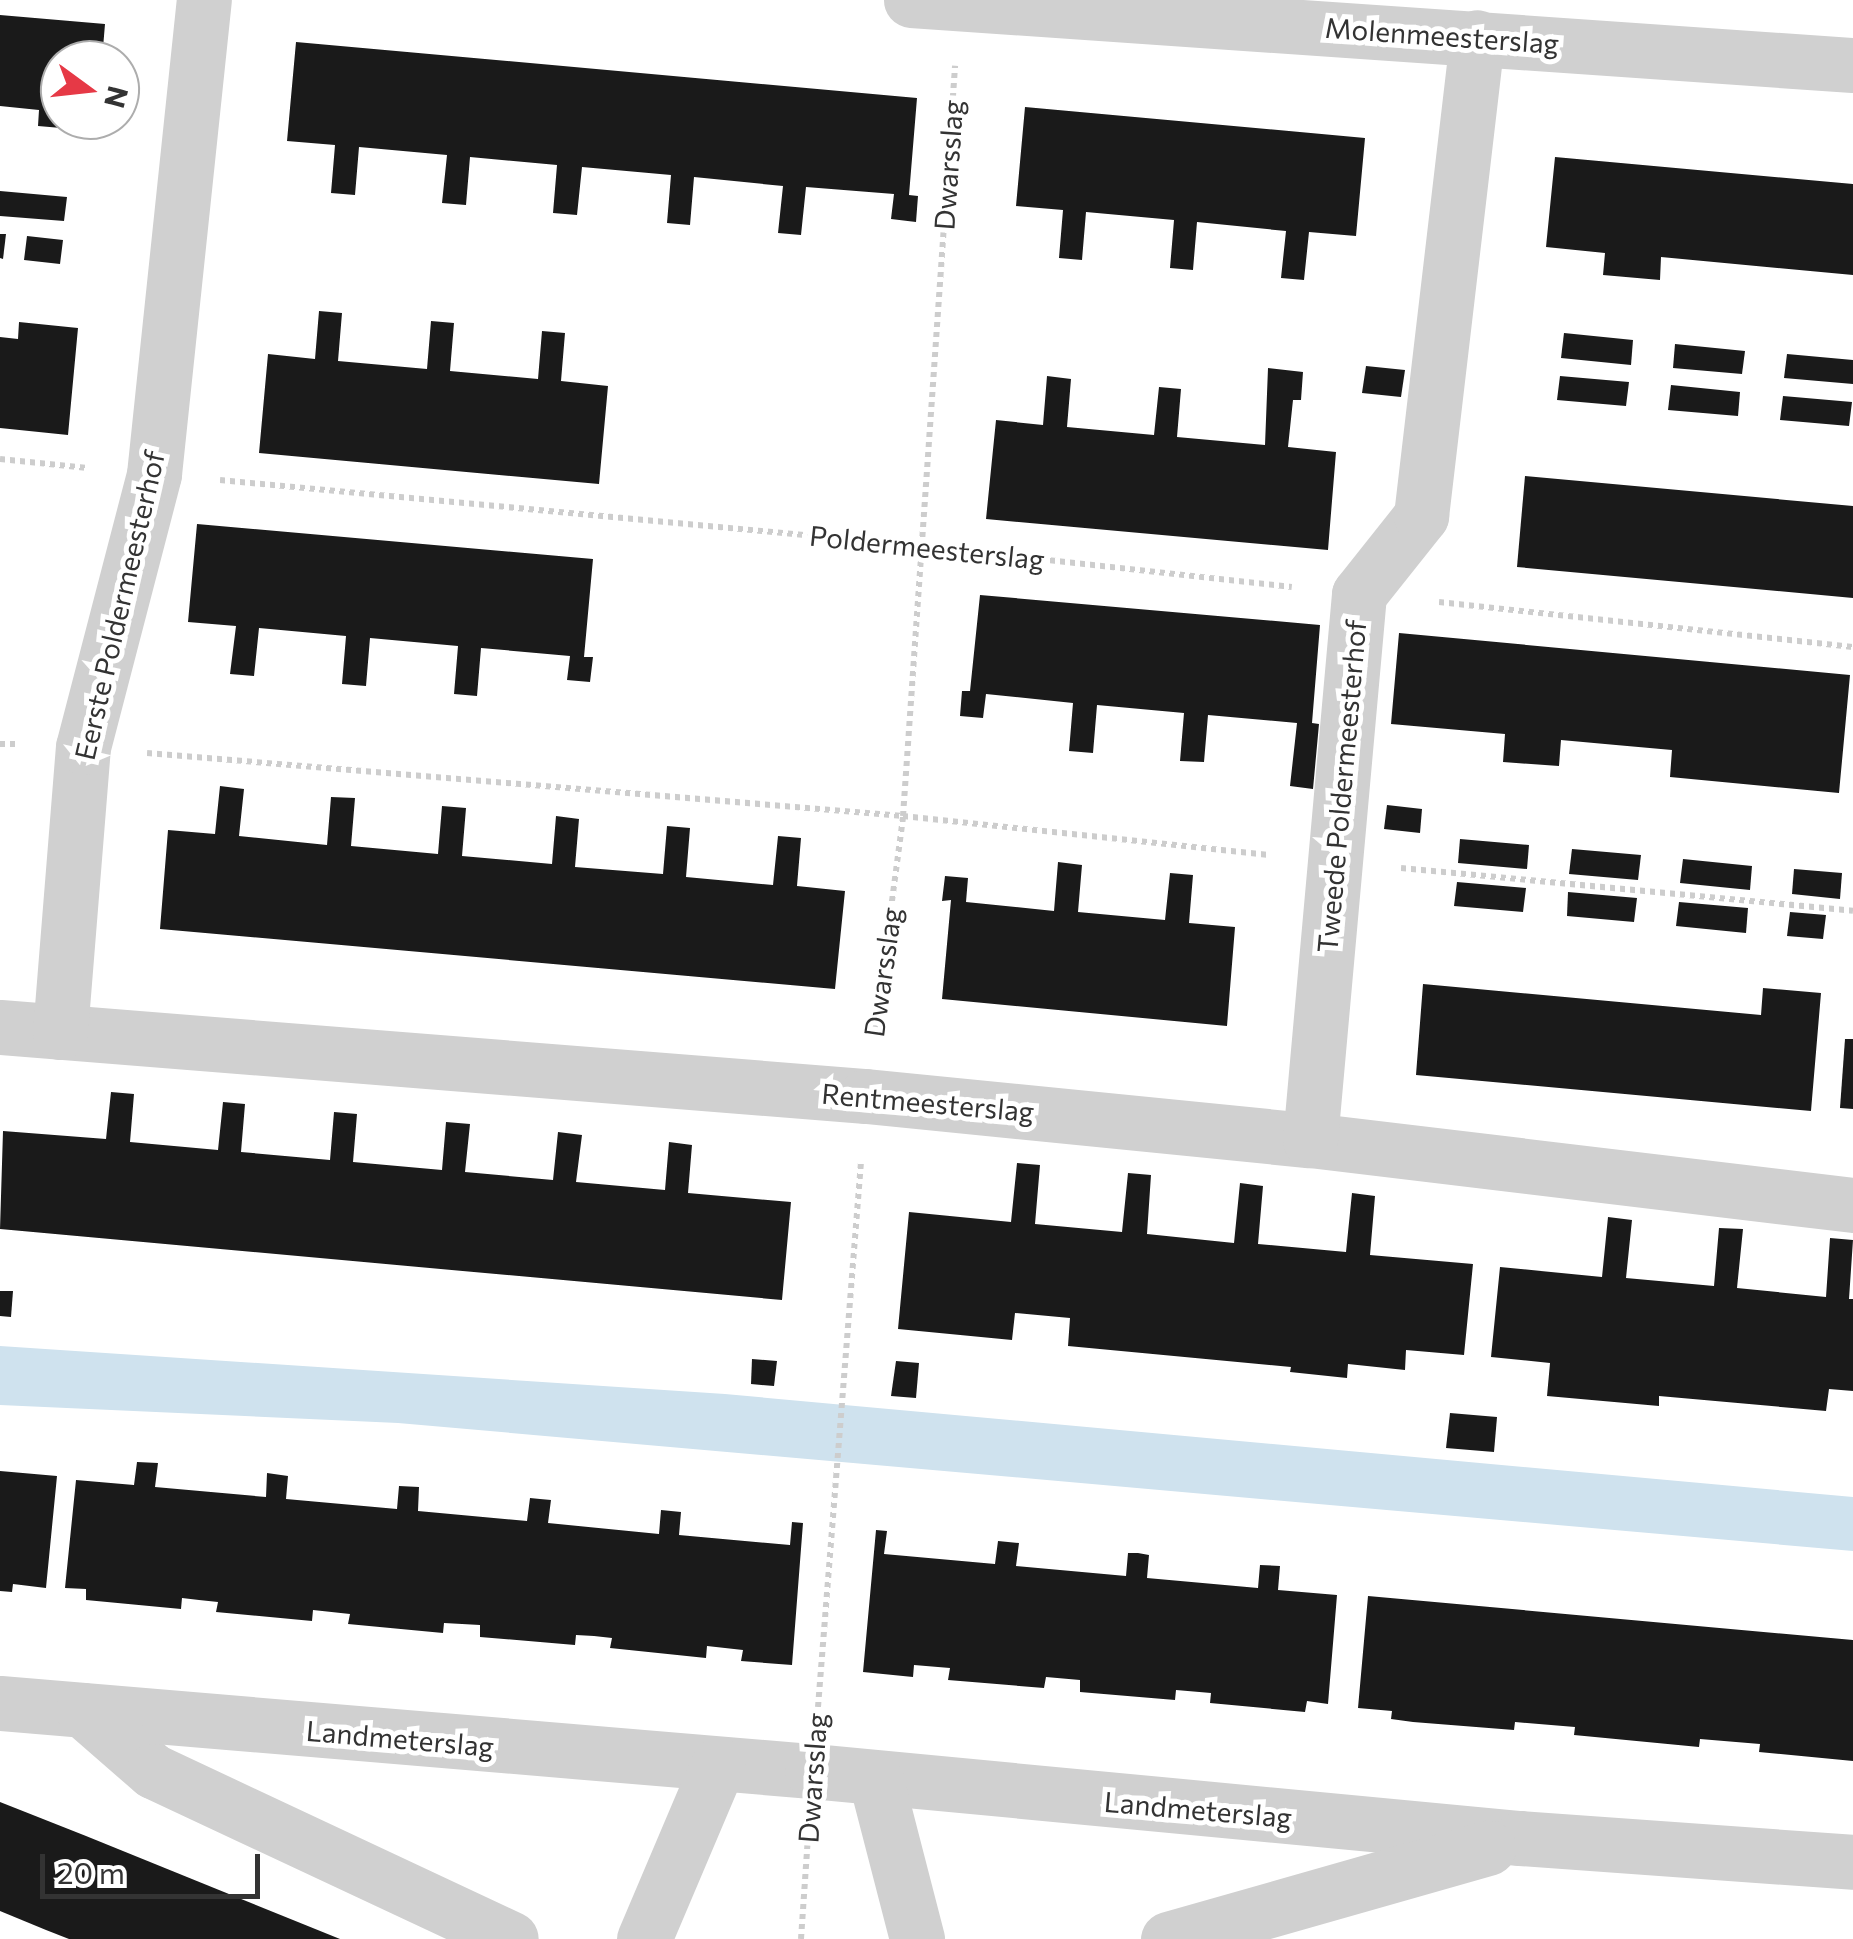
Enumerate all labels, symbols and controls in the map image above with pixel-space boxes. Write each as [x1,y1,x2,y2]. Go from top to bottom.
street label: Molenmeesterslag [1324,10,1560,60]
north arrow [40,40,140,140]
text: N [98,83,136,112]
street label: Dwarsslag [927,99,969,231]
street label: Eerste Poldermeesterhof [67,447,171,763]
street label: Poldermeesterslag [808,518,1046,576]
street label: Tweede Poldermeesterhof [1310,618,1372,954]
street label: Dwarsslag [856,905,908,1039]
street label: Rentmeesterslag [820,1076,1036,1128]
street label: Dwarsslag [791,1712,833,1844]
street label: Landmeterslag [305,1713,495,1763]
street label: Landmeterslag [1103,1784,1293,1834]
scale bar [45,1834,265,1896]
text: 20 m [57,1853,125,1890]

